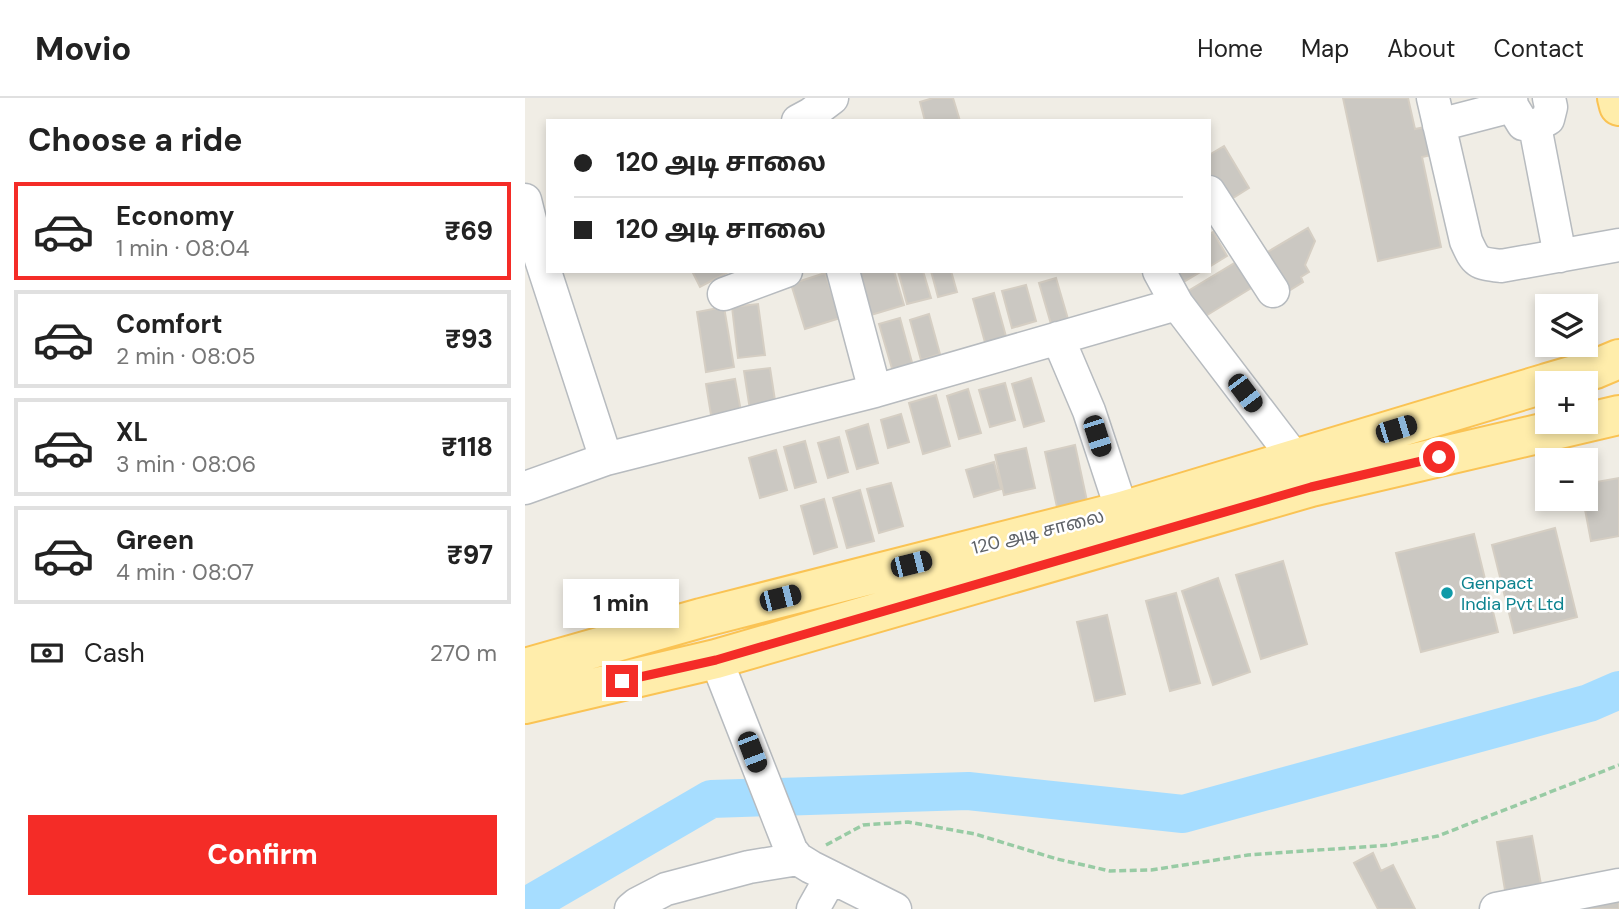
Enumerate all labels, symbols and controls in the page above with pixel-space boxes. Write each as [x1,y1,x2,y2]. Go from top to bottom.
text: Movio [35,27,131,70]
text: Home [1197,33,1263,64]
text: Map [1301,33,1349,64]
text: About [1387,33,1456,64]
text: Contact [1494,33,1584,64]
text: Choose a ride [28,119,243,161]
text: 120 அடி சாலை [616,145,826,179]
text: Economy [116,199,234,233]
icon: car [32,200,95,263]
text: 120 அடி சாலை [616,212,826,246]
text: ₹69 [445,214,493,248]
text: 1 min · 08:04 [116,233,249,263]
map controls [1535,294,1598,511]
button: layers [1535,294,1598,357]
text: Comfort [116,307,222,341]
icon: car [32,308,95,371]
text: ₹93 [445,322,493,356]
text: 2 min · 08:05 [116,341,256,371]
car [1224,370,1267,416]
button: + [1535,371,1598,434]
car [1081,413,1114,459]
car [1373,413,1420,445]
text: XL [116,415,148,449]
icon: car [32,416,95,479]
text: ₹118 [441,430,493,464]
route start [1423,441,1455,473]
button: − [1535,448,1598,511]
text: 3 min · 08:06 [116,449,256,479]
street label: 120 அடி சாலை [969,504,1107,560]
text: Green [116,523,194,557]
icon: car [32,524,95,587]
text: ₹97 [447,538,493,572]
car [889,549,934,579]
text: 4 min · 08:07 [116,557,254,587]
place label: Genpact India Pvt Ltd [1461,571,1564,616]
callout: 1 min [564,580,680,628]
car [758,583,803,613]
marker: Genpact India Pvt Ltd [1439,585,1455,601]
text: 1 min [593,588,649,618]
icon: cash [28,634,66,672]
text: Cash [84,636,145,670]
text: 270 m [430,638,497,668]
route end [606,665,638,697]
car [735,729,770,775]
button: Confirm [28,815,497,895]

